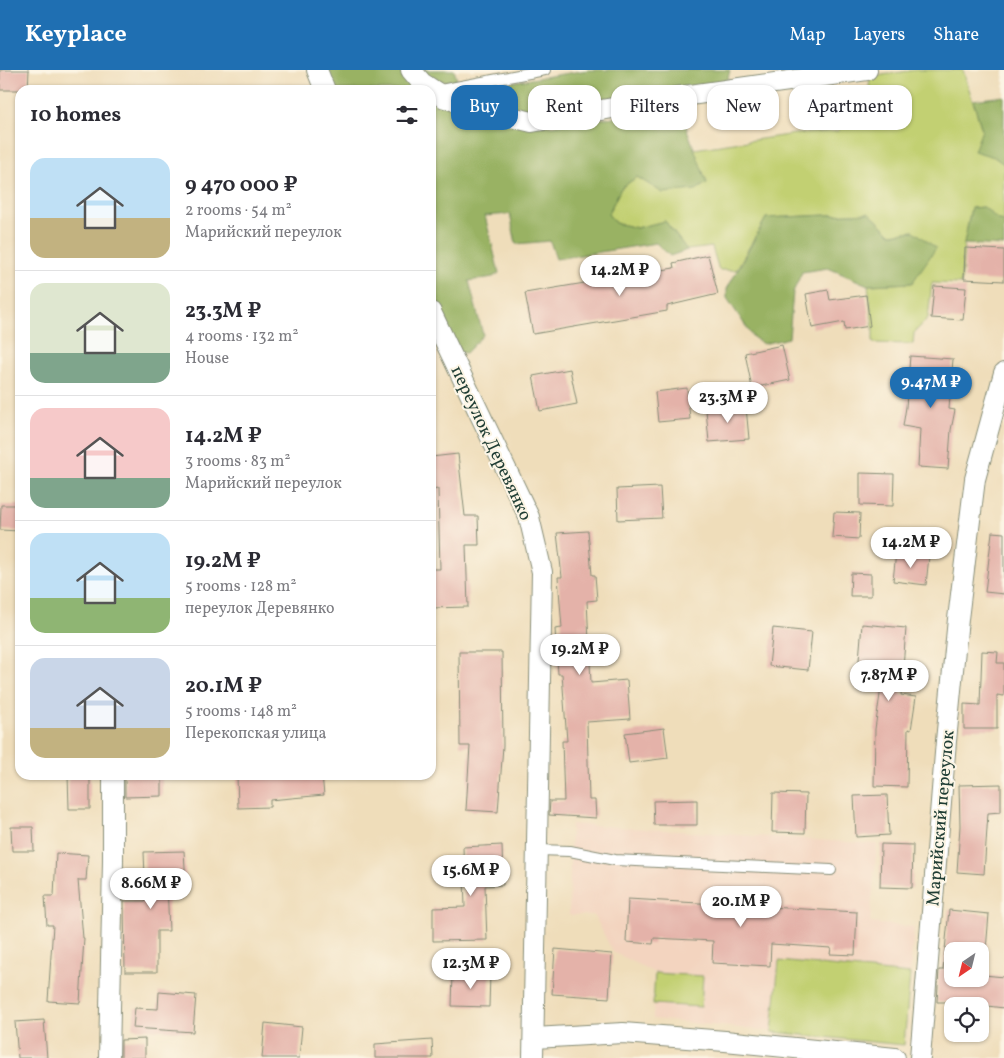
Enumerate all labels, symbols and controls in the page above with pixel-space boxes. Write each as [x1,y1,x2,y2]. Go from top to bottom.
text: Keyplace [25,18,127,52]
text: Map [789,23,825,48]
text: Layers [853,23,905,48]
text: Share [933,23,979,48]
chip: Buy [451,85,518,130]
chip: Rent [528,85,601,130]
chip: Filters [611,85,697,130]
chip: New [707,85,779,130]
chip: Apartment [789,85,912,130]
text: 10 homes [30,101,121,130]
icon: filters [393,101,421,129]
text: 9 470 000 ₽ [185,171,298,200]
icon: home [70,178,130,238]
text: 2 rooms · 54 m² [185,200,292,222]
text: Марийский переулок [185,222,342,244]
pin: 14.2M ₽ [574,254,666,297]
text: 14.2M ₽ [591,260,649,282]
text: 23.3M ₽ [185,297,262,326]
icon: home [70,303,130,363]
text: 4 rooms · 132 m² [185,326,298,348]
text: House [185,348,229,370]
street label: переулок Деревянко [444,362,537,525]
pin: 9.47M ₽ [885,366,977,409]
text: 9.47M ₽ [901,372,961,394]
pin: 23.3M ₽ [682,382,774,424]
text: 23.3M ₽ [699,387,757,409]
text: 14.2M ₽ [185,422,262,451]
icon: home [70,428,130,488]
text: 3 rooms · 83 m² [185,451,290,473]
text: Марийский переулок [185,473,342,495]
pin: 14.2M ₽ [865,526,957,569]
text: 14.2M ₽ [882,532,940,554]
text: 19.2M ₽ [185,547,261,576]
icon: home [70,553,130,613]
text: 5 rooms · 128 m² [185,576,296,598]
text: переулок Деревянко [185,598,334,620]
pin: 19.2M ₽ [534,634,626,676]
text: 19.2M ₽ [551,639,609,661]
pin: 7.87M ₽ [843,660,935,702]
text: 7.87M ₽ [861,665,917,687]
text: 20.1M ₽ [185,672,262,701]
icon: home [70,678,130,738]
text: 5 rooms · 148 m² [185,701,297,723]
text: Перекопская улица [185,723,327,745]
street label: Марийский переулок [921,729,962,907]
pin: 15.6M ₽ [425,854,517,897]
text: 15.6M ₽ [442,860,500,882]
pin: 8.66M ₽ [105,868,197,910]
text: 8.66M ₽ [121,873,181,895]
pin: 20.1M ₽ [695,886,787,928]
text: 20.1M ₽ [712,891,770,913]
north arrow [944,942,989,988]
map controls [944,942,989,1042]
pin: 12.3M ₽ [425,948,517,990]
text: 12.3M ₽ [443,953,499,975]
button: locate [944,997,989,1042]

